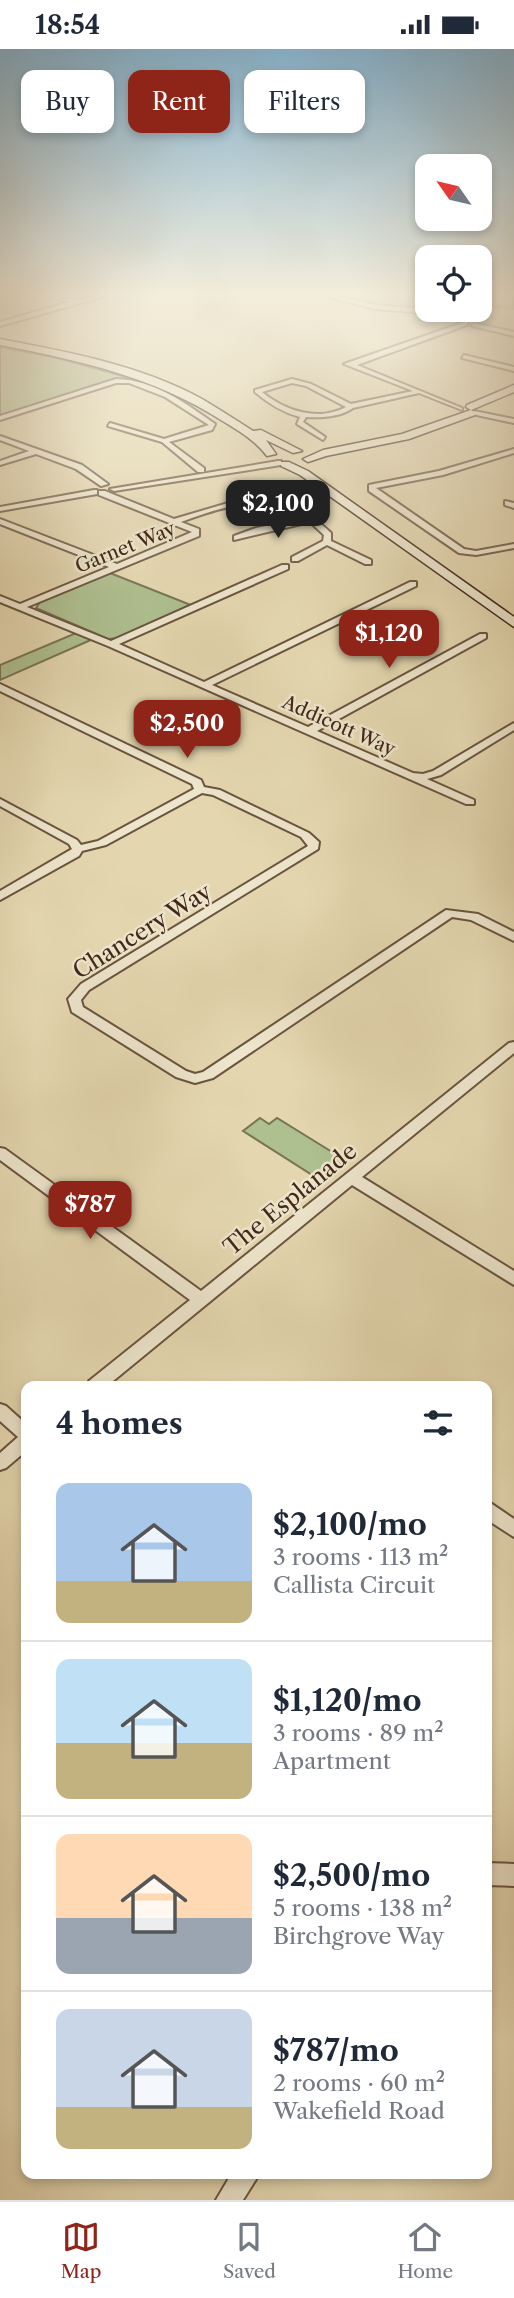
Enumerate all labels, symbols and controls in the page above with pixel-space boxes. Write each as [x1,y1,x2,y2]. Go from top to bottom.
text: 18:54 [35,9,100,41]
chip: Buy [21,70,114,133]
chip: Rent [128,70,230,133]
chip: Filters [244,70,365,133]
north arrow [415,154,492,231]
map controls [415,154,492,322]
button: locate [415,245,492,322]
pin: $2,100 [221,481,335,540]
text: $2,100 [242,489,314,517]
street label: Garnet Way [72,517,179,578]
pin: $1,120 [332,611,446,670]
text: $1,120 [355,619,423,647]
street label: Addicott Way [278,690,399,761]
pin: $2,500 [130,701,244,760]
text: $2,500 [150,709,224,737]
street label: Chancery Way [68,877,217,985]
street label: The Esplanade [218,1137,362,1261]
pin: $787 [49,1181,131,1241]
text: $787 [64,1190,116,1218]
icon: filters [419,1404,457,1442]
text: 4 homes [56,1405,183,1442]
text: $2,100/mo [273,1506,427,1543]
icon: home [112,1511,196,1595]
text: 3 rooms · 113 m² [273,1543,449,1571]
text: Callista Circuit [273,1571,435,1599]
text: $1,120/mo [273,1682,422,1719]
icon: home [112,1687,196,1771]
text: 3 rooms · 89 m² [273,1719,444,1747]
text: Apartment [273,1747,391,1775]
text: $2,500/mo [273,1857,430,1894]
icon: home [112,1862,196,1946]
text: 5 rooms · 138 m² [273,1894,452,1922]
text: Birchgrove Way [273,1922,444,1950]
text: $787/mo [273,2032,399,2069]
icon: home [112,2037,196,2121]
text: 2 rooms · 60 m² [273,2069,445,2097]
text: Wakefield Road [273,2097,445,2125]
tab: Map [61,2218,102,2283]
tab: Saved [223,2218,276,2283]
tab: Home [397,2218,453,2283]

